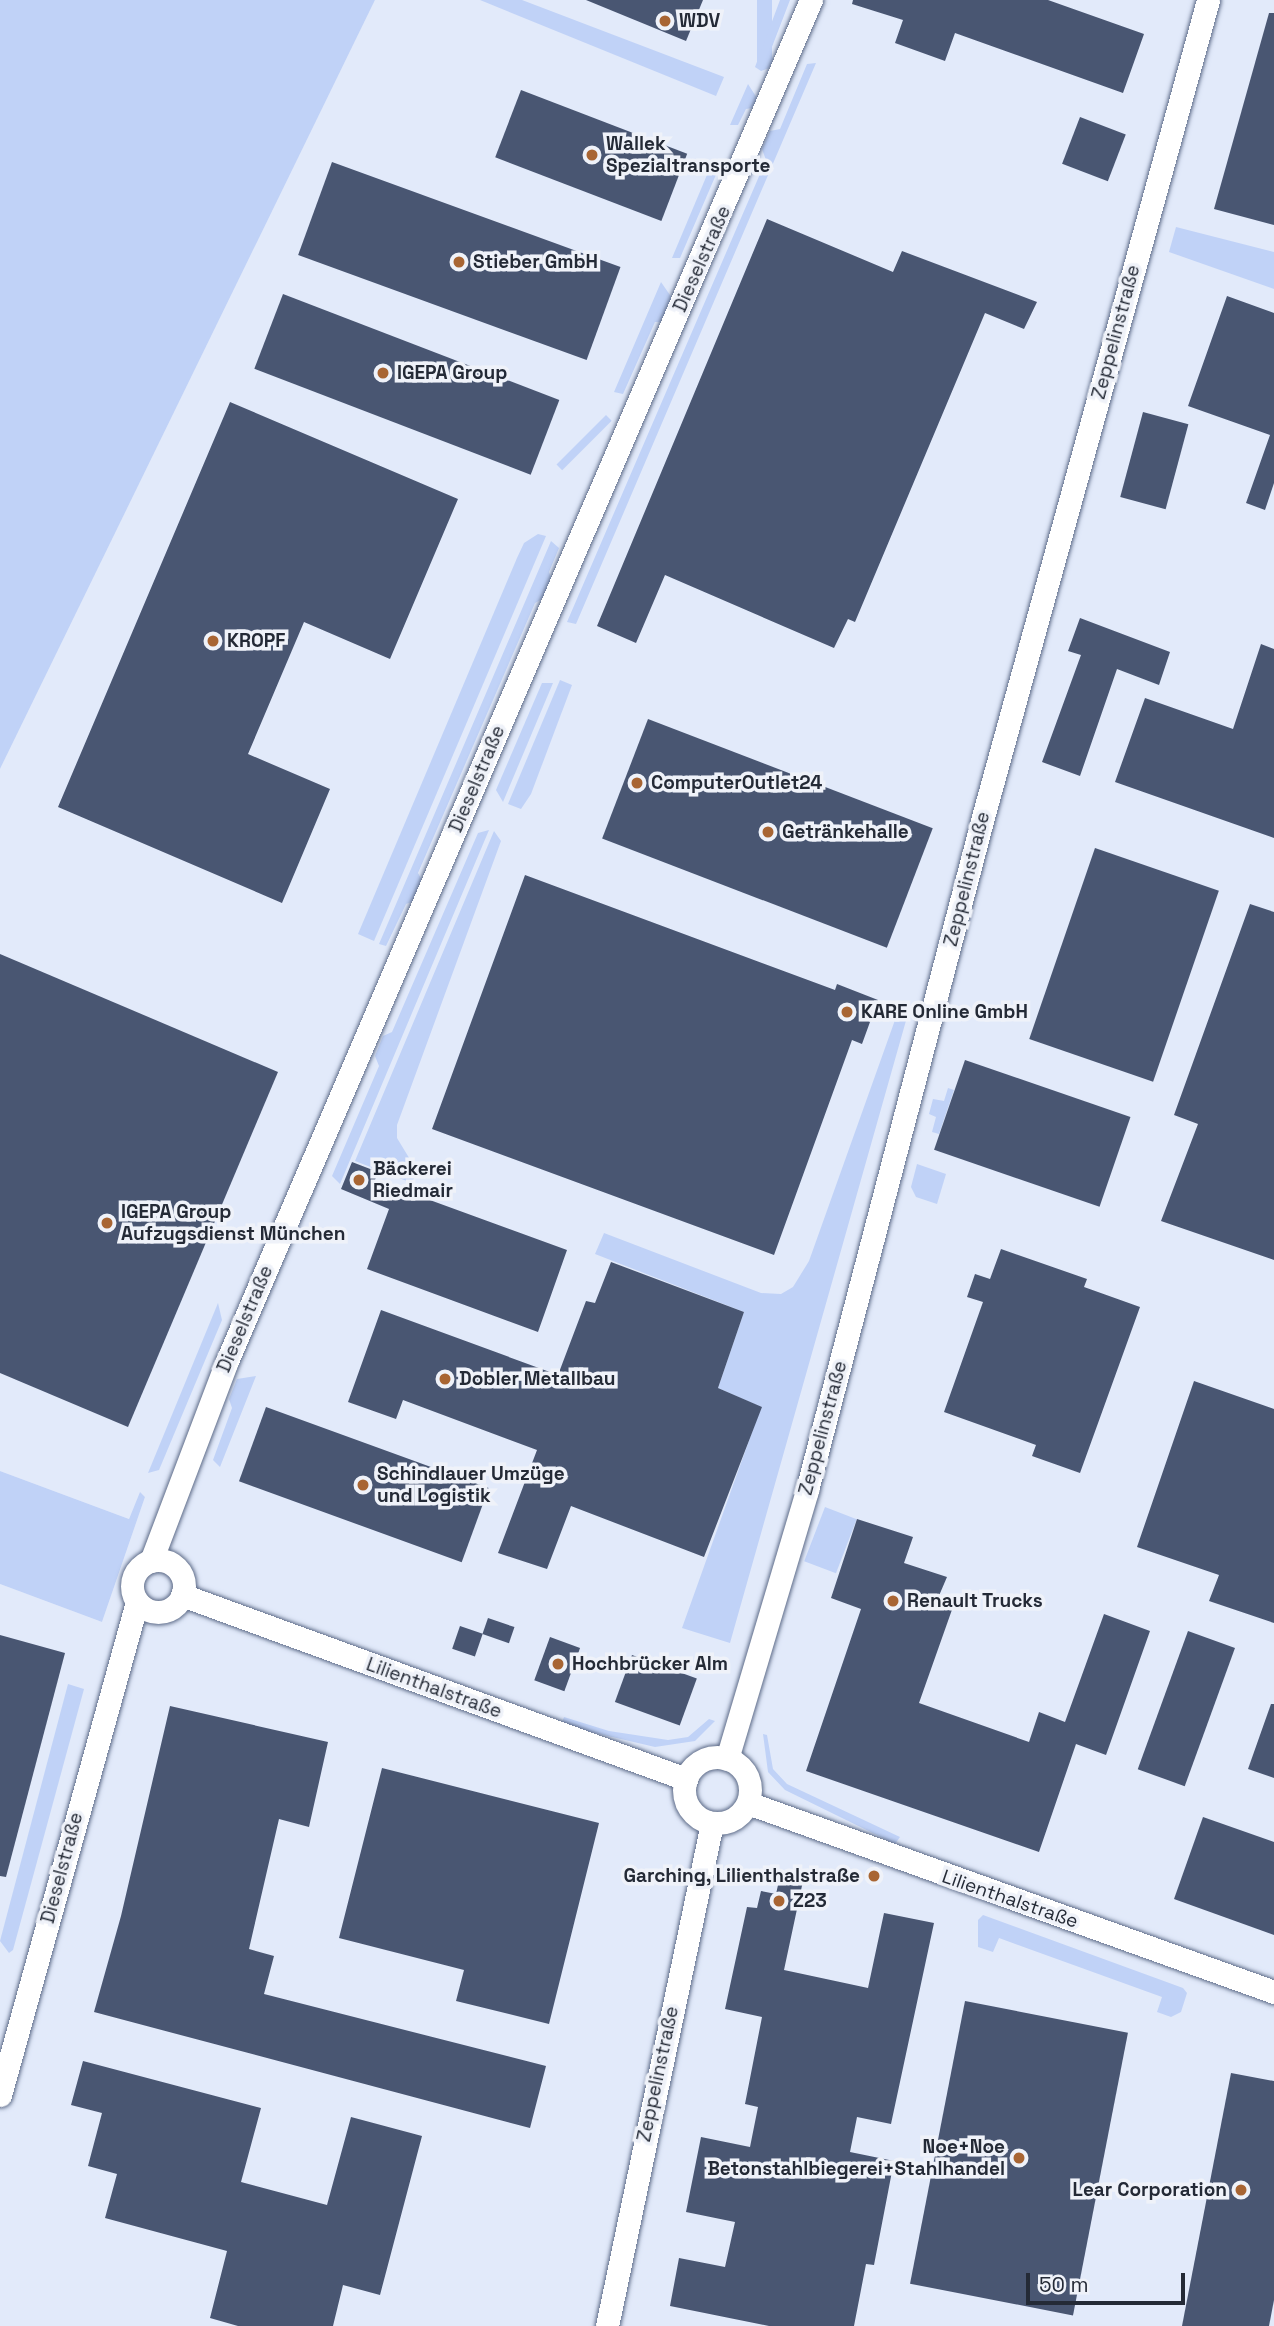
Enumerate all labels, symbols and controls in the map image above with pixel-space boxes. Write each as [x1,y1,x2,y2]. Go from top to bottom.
place label: WDV [679,10,720,32]
marker: WDV [657,13,673,29]
place label: Wallek Spezialtransporte [606,133,771,177]
marker: Wallek Spezialtransporte [584,147,600,163]
street label: Dieselstraße [668,202,736,316]
place label: Stieber GmbH [473,251,598,273]
marker: Stieber GmbH [451,254,467,270]
street label: Zeppelinstraße [1087,262,1145,402]
place label: IGEPA Group [397,362,508,384]
marker: IGEPA Group [375,365,391,381]
place label: KROPF [227,630,285,652]
marker: KROPF [205,633,221,649]
street label: Dieselstraße [444,722,510,836]
place label: ComputerOutlet24 [651,772,822,794]
marker: ComputerOutlet24 [629,775,645,791]
street label: Zeppelinstraße [939,809,995,949]
place label: Getränkehalle [782,821,909,843]
marker: Getränkehalle [760,824,776,840]
place label: KARE Online GmbH [861,1001,1028,1023]
marker: KARE Online GmbH [839,1004,855,1020]
place label: Bäckerei Riedmair [373,1158,453,1202]
marker: Bäckerei Riedmair [351,1172,367,1188]
place label: IGEPA Group Aufzugsdienst München [121,1201,345,1245]
marker: IGEPA Group Aufzugsdienst München [99,1215,115,1231]
street label: Dieselstraße [212,1262,278,1376]
street label: Zeppelinstraße [794,1358,852,1498]
place label: Dobler Metallbau [459,1368,615,1390]
marker: Dobler Metallbau [437,1371,453,1387]
place label: Schindlauer Umzüge und Logistik [377,1463,565,1507]
marker: Schindlauer Umzüge und Logistik [355,1477,371,1493]
place label: Renault Trucks [907,1590,1043,1612]
marker: Renault Trucks [885,1593,901,1609]
street label: Lilienthalstraße [363,1653,505,1723]
place label: Hochbrücker Alm [572,1653,728,1675]
marker: Hochbrücker Alm [550,1656,566,1672]
street label: Dieselstraße [36,1810,88,1926]
place label: Garching, Lilienthalstraße [623,1865,860,1887]
street label: Lilienthalstraße [939,1865,1081,1933]
marker: Garching, Lilienthalstraße [866,1868,882,1884]
place label: Z23 [793,1890,827,1912]
marker: Z23 [771,1893,787,1909]
street label: Zeppelinstraße [632,2004,684,2144]
place label: Noe+Noe Betonstahlbiegerei+Stahlhandel [707,2136,1005,2180]
marker: Noe+Noe Betonstahlbiegerei+Stahlhandel [1011,2150,1027,2166]
place label: Lear Corporation [1073,2179,1227,2201]
marker: Lear Corporation [1233,2182,1249,2198]
scale bar [1029,2260,1188,2304]
text: 50 m [1039,2271,1089,2298]

